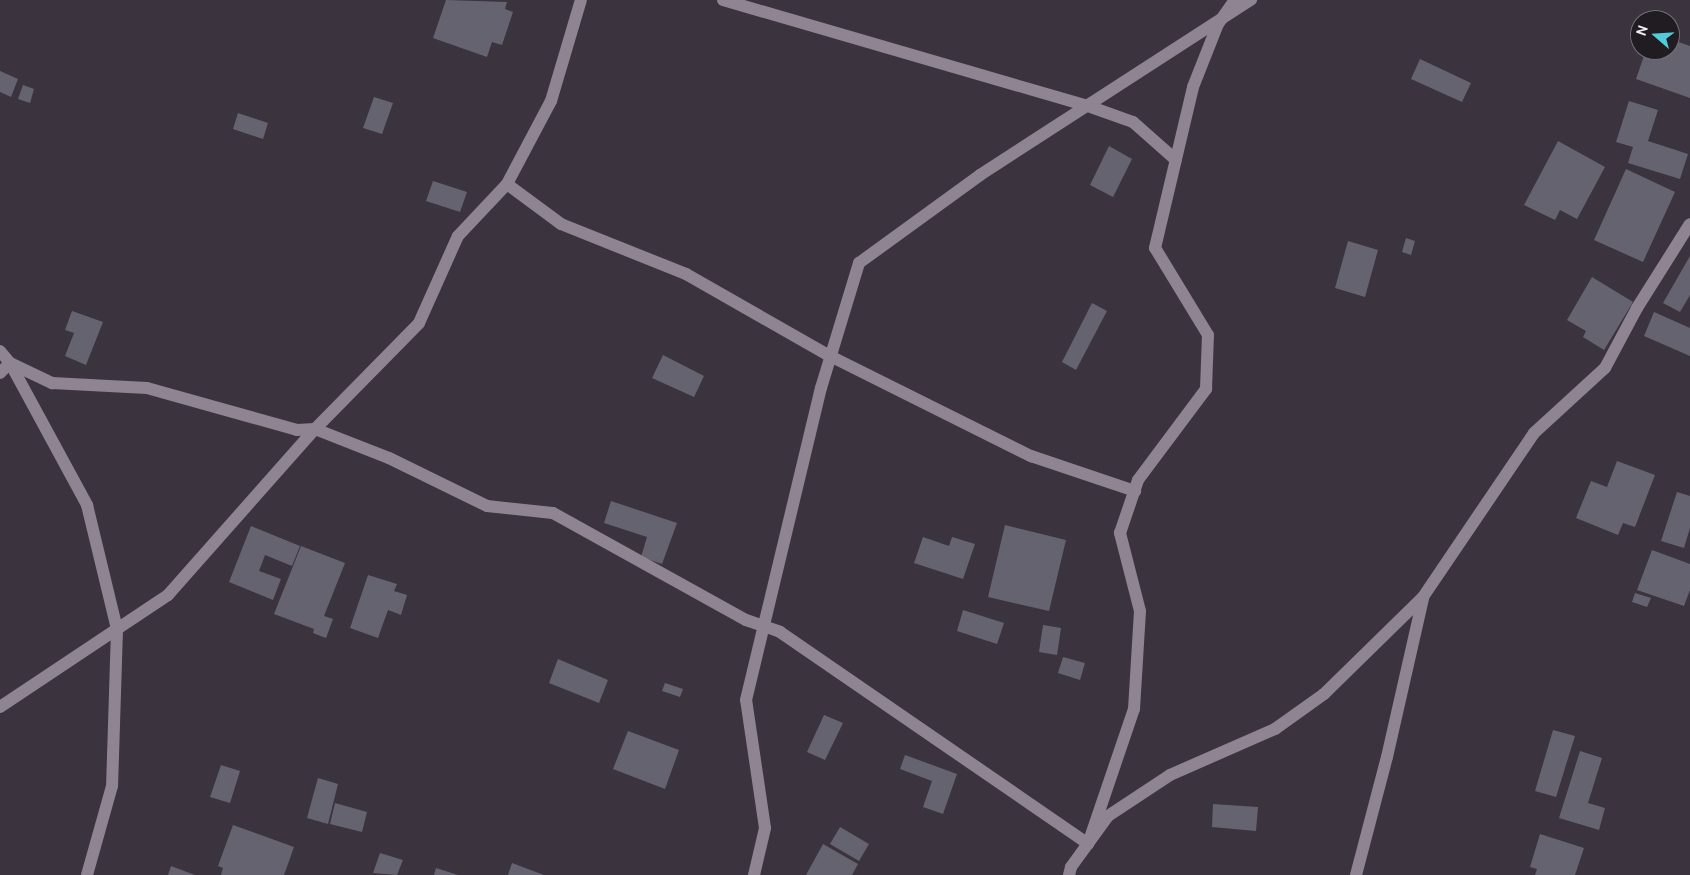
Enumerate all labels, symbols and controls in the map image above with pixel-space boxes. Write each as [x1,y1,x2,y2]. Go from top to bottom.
north arrow [1630,10,1680,60]
text: N [1632,23,1652,38]

